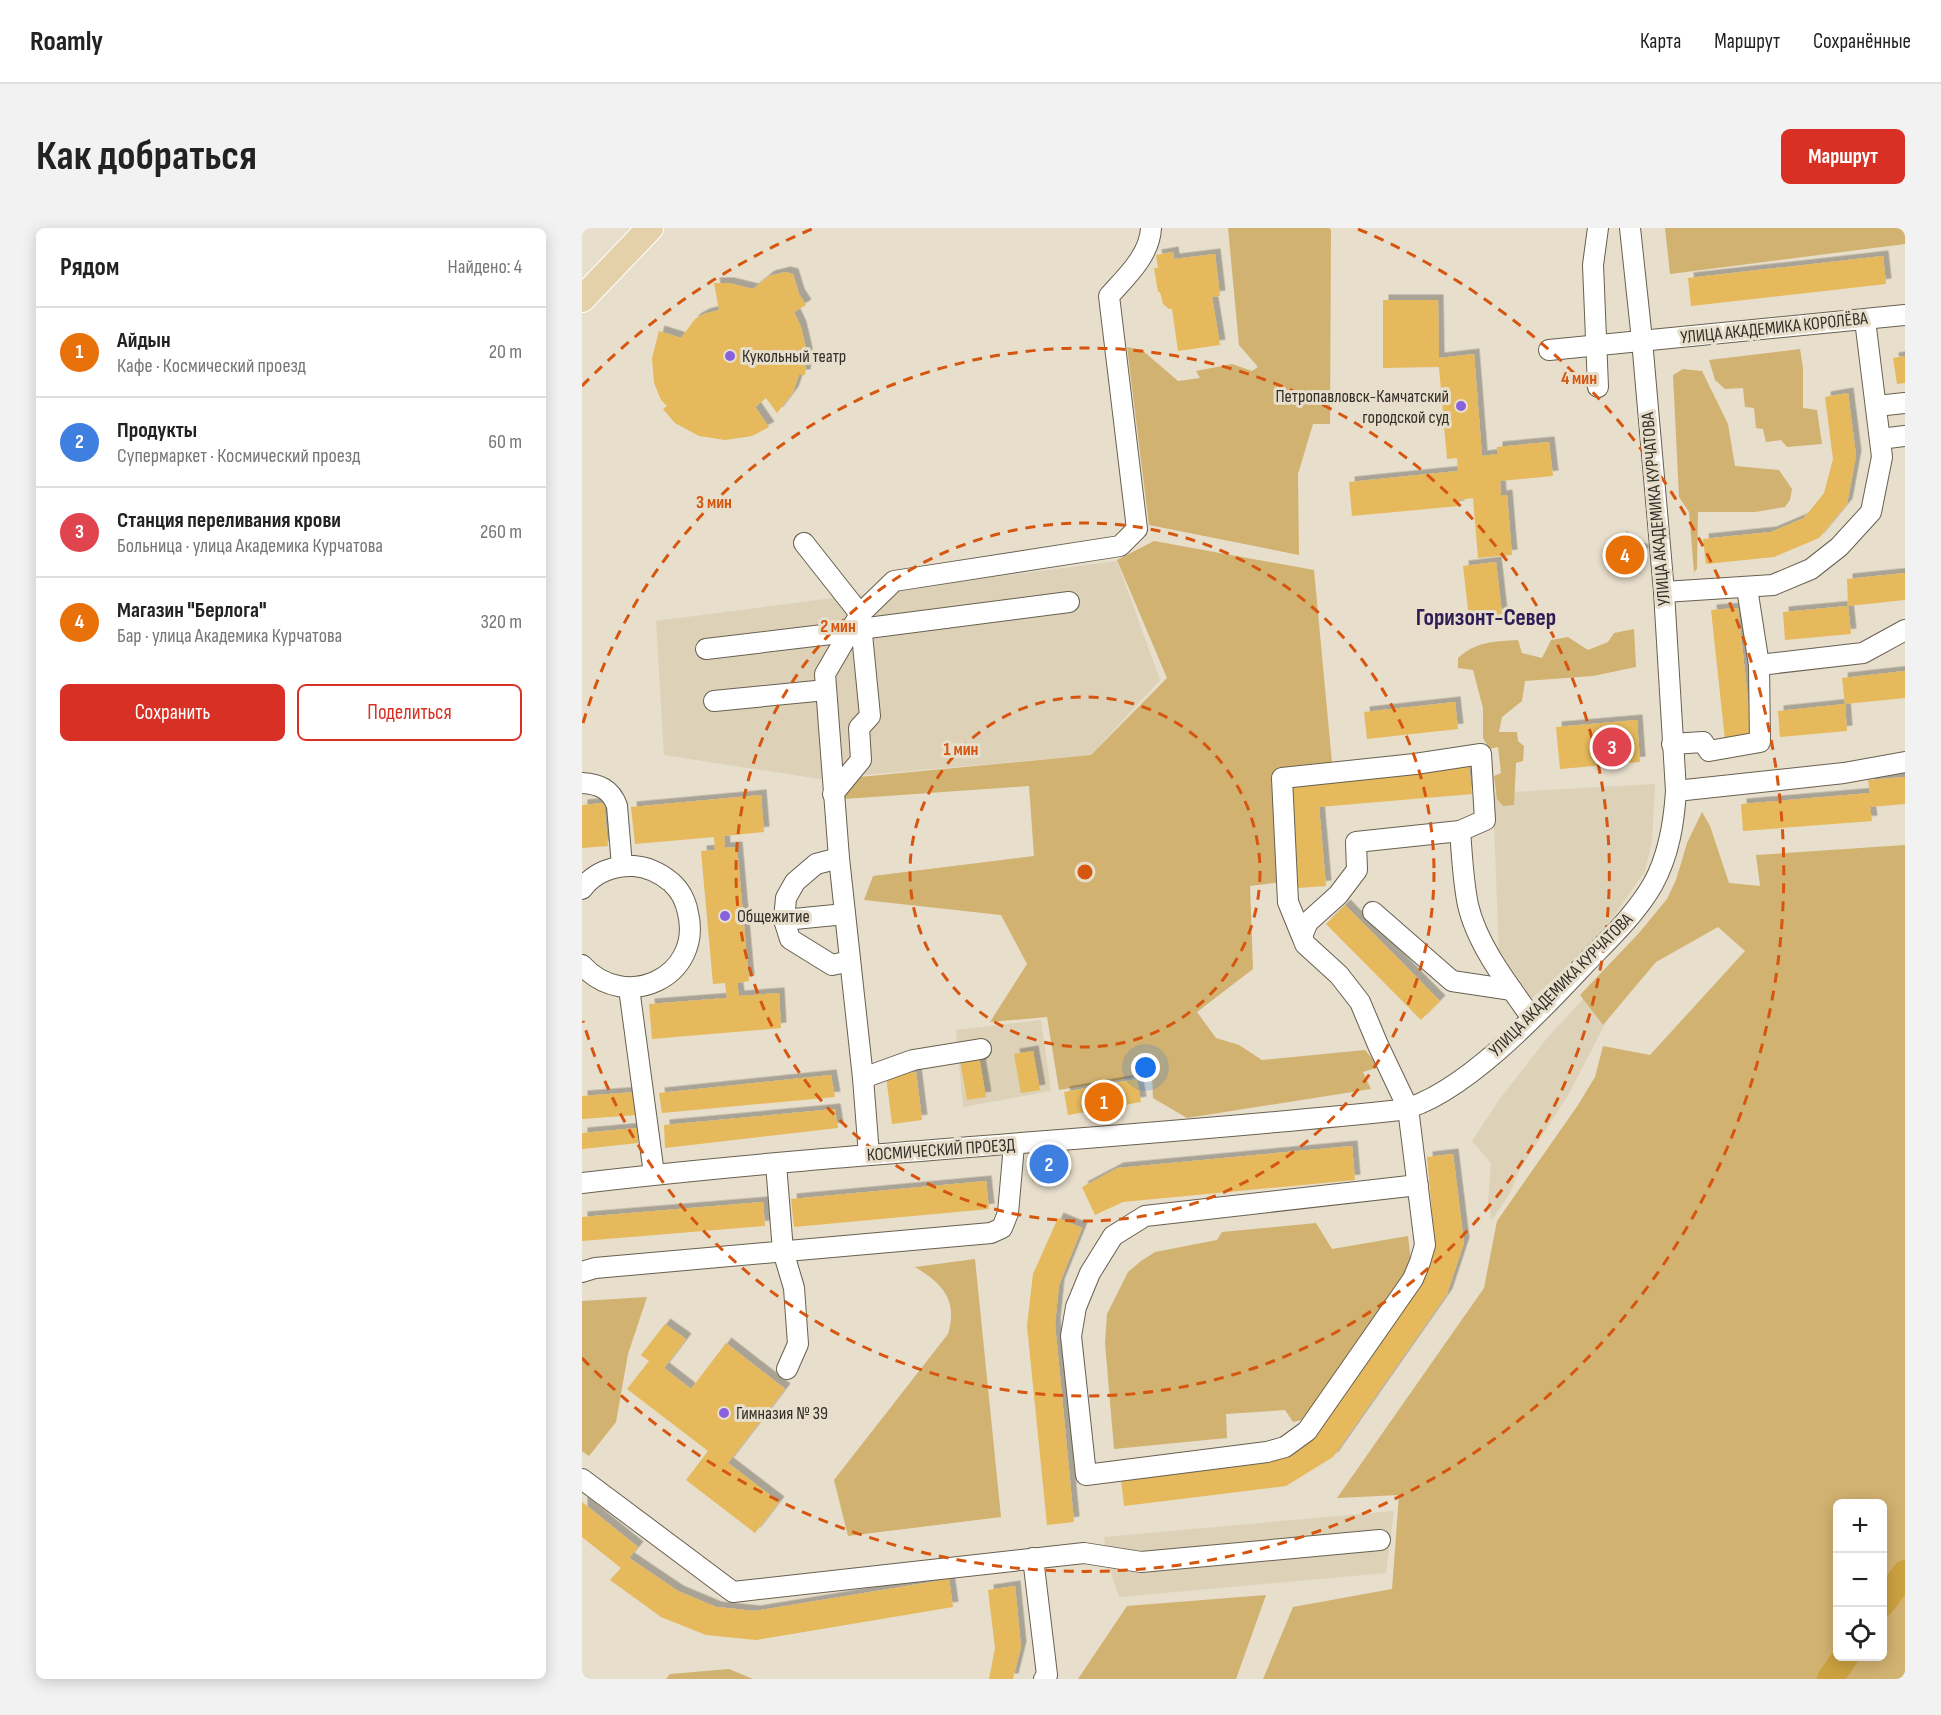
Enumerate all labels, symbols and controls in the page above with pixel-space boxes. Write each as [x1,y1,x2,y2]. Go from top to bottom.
text: Roamly [30,25,103,58]
text: Карта [1640,29,1681,54]
text: Маршрут [1714,29,1780,54]
text: Сохранённые [1813,29,1911,54]
button: Маршрут [1781,129,1905,184]
text: Как добраться [36,131,257,182]
text: Рядом [60,252,119,283]
text: Найдено: 4 [448,255,522,279]
street label: УЛИЦА АКАДЕМИКА КОРОЛЁВА [1679,308,1869,348]
text: Айдын [117,327,171,354]
text: 1 [76,340,83,364]
text: 20 m [489,340,522,364]
place label: Кукольный театр [742,346,846,367]
marker: Кукольный театр [723,349,737,363]
text: Кафе · Космический проезд [117,354,306,378]
text: 4 мин [1561,368,1597,389]
place label: Петропавловск-Камчатский городской суд [1275,386,1450,428]
marker: Петропавловск-Камчатский городской суд [1454,399,1468,413]
street label: УЛИЦА АКАДЕМИКА КУРЧАТОВА [1637,411,1675,607]
text: Продукты [117,417,197,444]
text: 2 [75,430,84,454]
text: 60 m [488,430,522,454]
text: Супермаркет · Космический проезд [117,444,360,468]
text: 3 мин [696,492,732,513]
text: Станция переливания крови [117,507,341,534]
text: 3 [75,520,84,544]
text: 260 m [480,520,522,544]
pin: 4 [1606,532,1644,578]
text: Больница · улица Академика Курчатова [117,534,383,558]
text: Магазин "Берлога" [117,597,267,624]
district label: Горизонт-Север [1416,603,1556,632]
text: 4 [75,610,84,634]
text: 320 m [480,610,522,634]
text: 2 мин [820,616,856,637]
text: Бар · улица Академика Курчатова [117,624,342,648]
button: Сохранить [60,684,285,741]
button: Поделиться [297,684,522,741]
pin: 3 [1592,724,1632,770]
text: 1 мин [944,739,979,760]
centre of rings [1075,862,1095,882]
place label: Общежитие [737,906,810,927]
marker: Общежитие [718,909,732,923]
street label: УЛИЦА АКАДЕМИКА КУРЧАТОВА [1485,909,1637,1061]
your location [1131,1053,1160,1082]
pin: 1 [1084,1080,1124,1124]
street label: КОСМИЧЕСКИЙ ПРОЕЗД [866,1134,1016,1166]
pin: 2 [1030,1142,1068,1186]
place label: Гимназия № 39 [736,1403,828,1424]
marker: Гимназия № 39 [717,1406,731,1420]
map controls [1833,1499,1887,1661]
button: + [1833,1499,1887,1553]
button: − [1833,1553,1887,1607]
button: locate [1833,1607,1887,1661]

